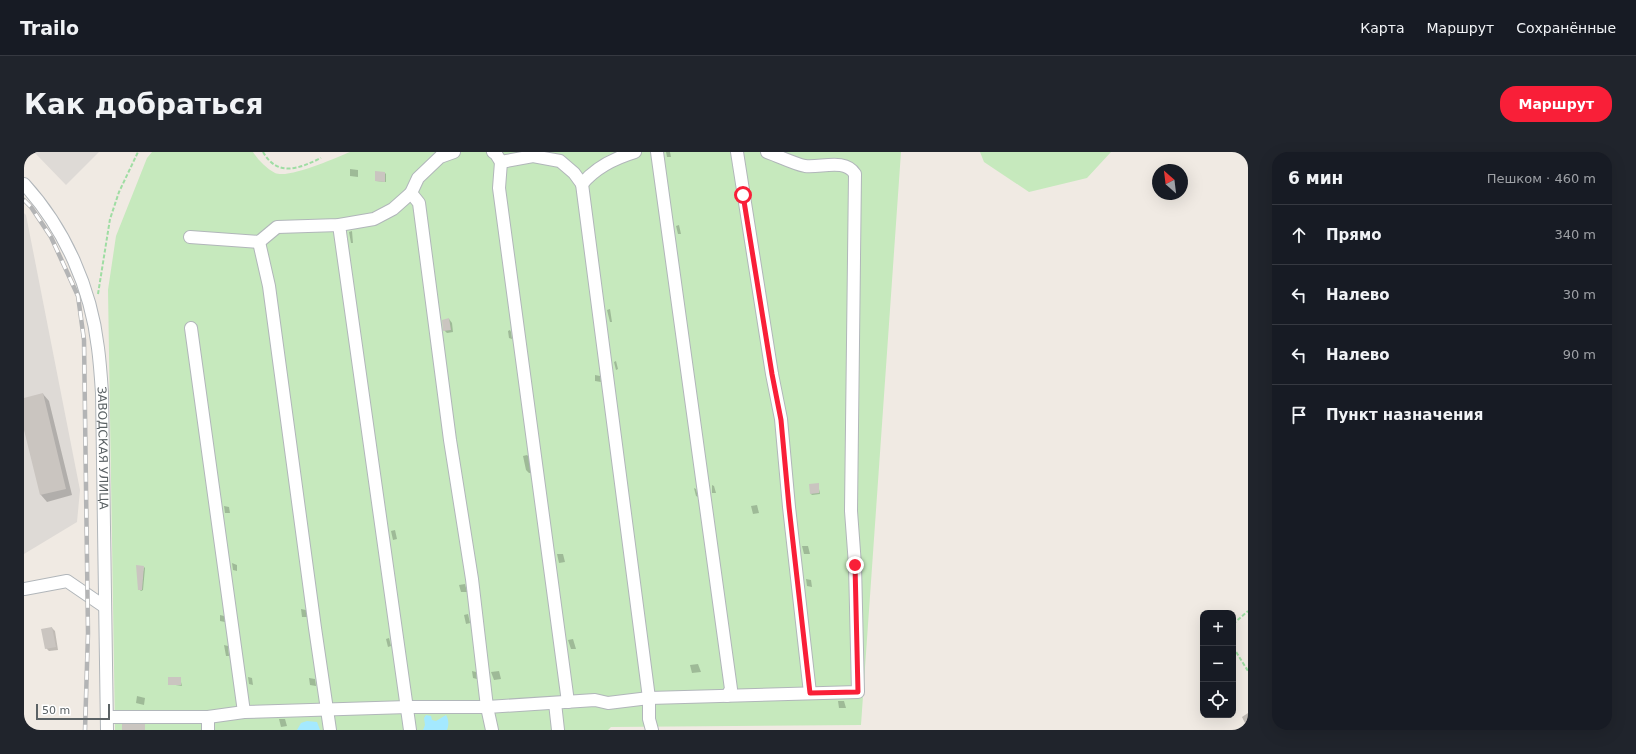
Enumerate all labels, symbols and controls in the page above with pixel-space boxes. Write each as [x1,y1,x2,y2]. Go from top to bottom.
text: Trailo [20,17,79,39]
text: Карта [1360,20,1404,36]
text: Маршрут [1426,20,1494,36]
text: Сохранённые [1516,20,1616,36]
button: Маршрут [1500,86,1612,122]
text: Как добраться [24,88,263,121]
north arrow [1152,164,1188,200]
text: 6 мин [1288,168,1343,188]
text: Пешком · 460 m [1487,171,1596,186]
route start [734,186,752,204]
icon: ahead [1288,224,1310,246]
text: Прямо [1326,226,1382,244]
text: 340 m [1554,227,1596,242]
icon: left [1288,284,1310,306]
text: Налево [1326,286,1390,304]
text: 30 m [1563,287,1596,302]
icon: left [1288,344,1310,366]
text: Налево [1326,346,1390,364]
text: 90 m [1563,347,1596,362]
street label: ЗАВОДСКАЯ УЛИЦА [95,386,111,511]
icon: arrive [1288,404,1310,426]
text: Пункт назначения [1326,406,1483,424]
route end [846,556,864,574]
map controls [1200,610,1236,718]
button: + [1200,610,1236,646]
button: − [1200,646,1236,682]
button: locate [1200,682,1236,718]
scale bar [36,702,110,721]
text: 50 m [42,704,70,717]

